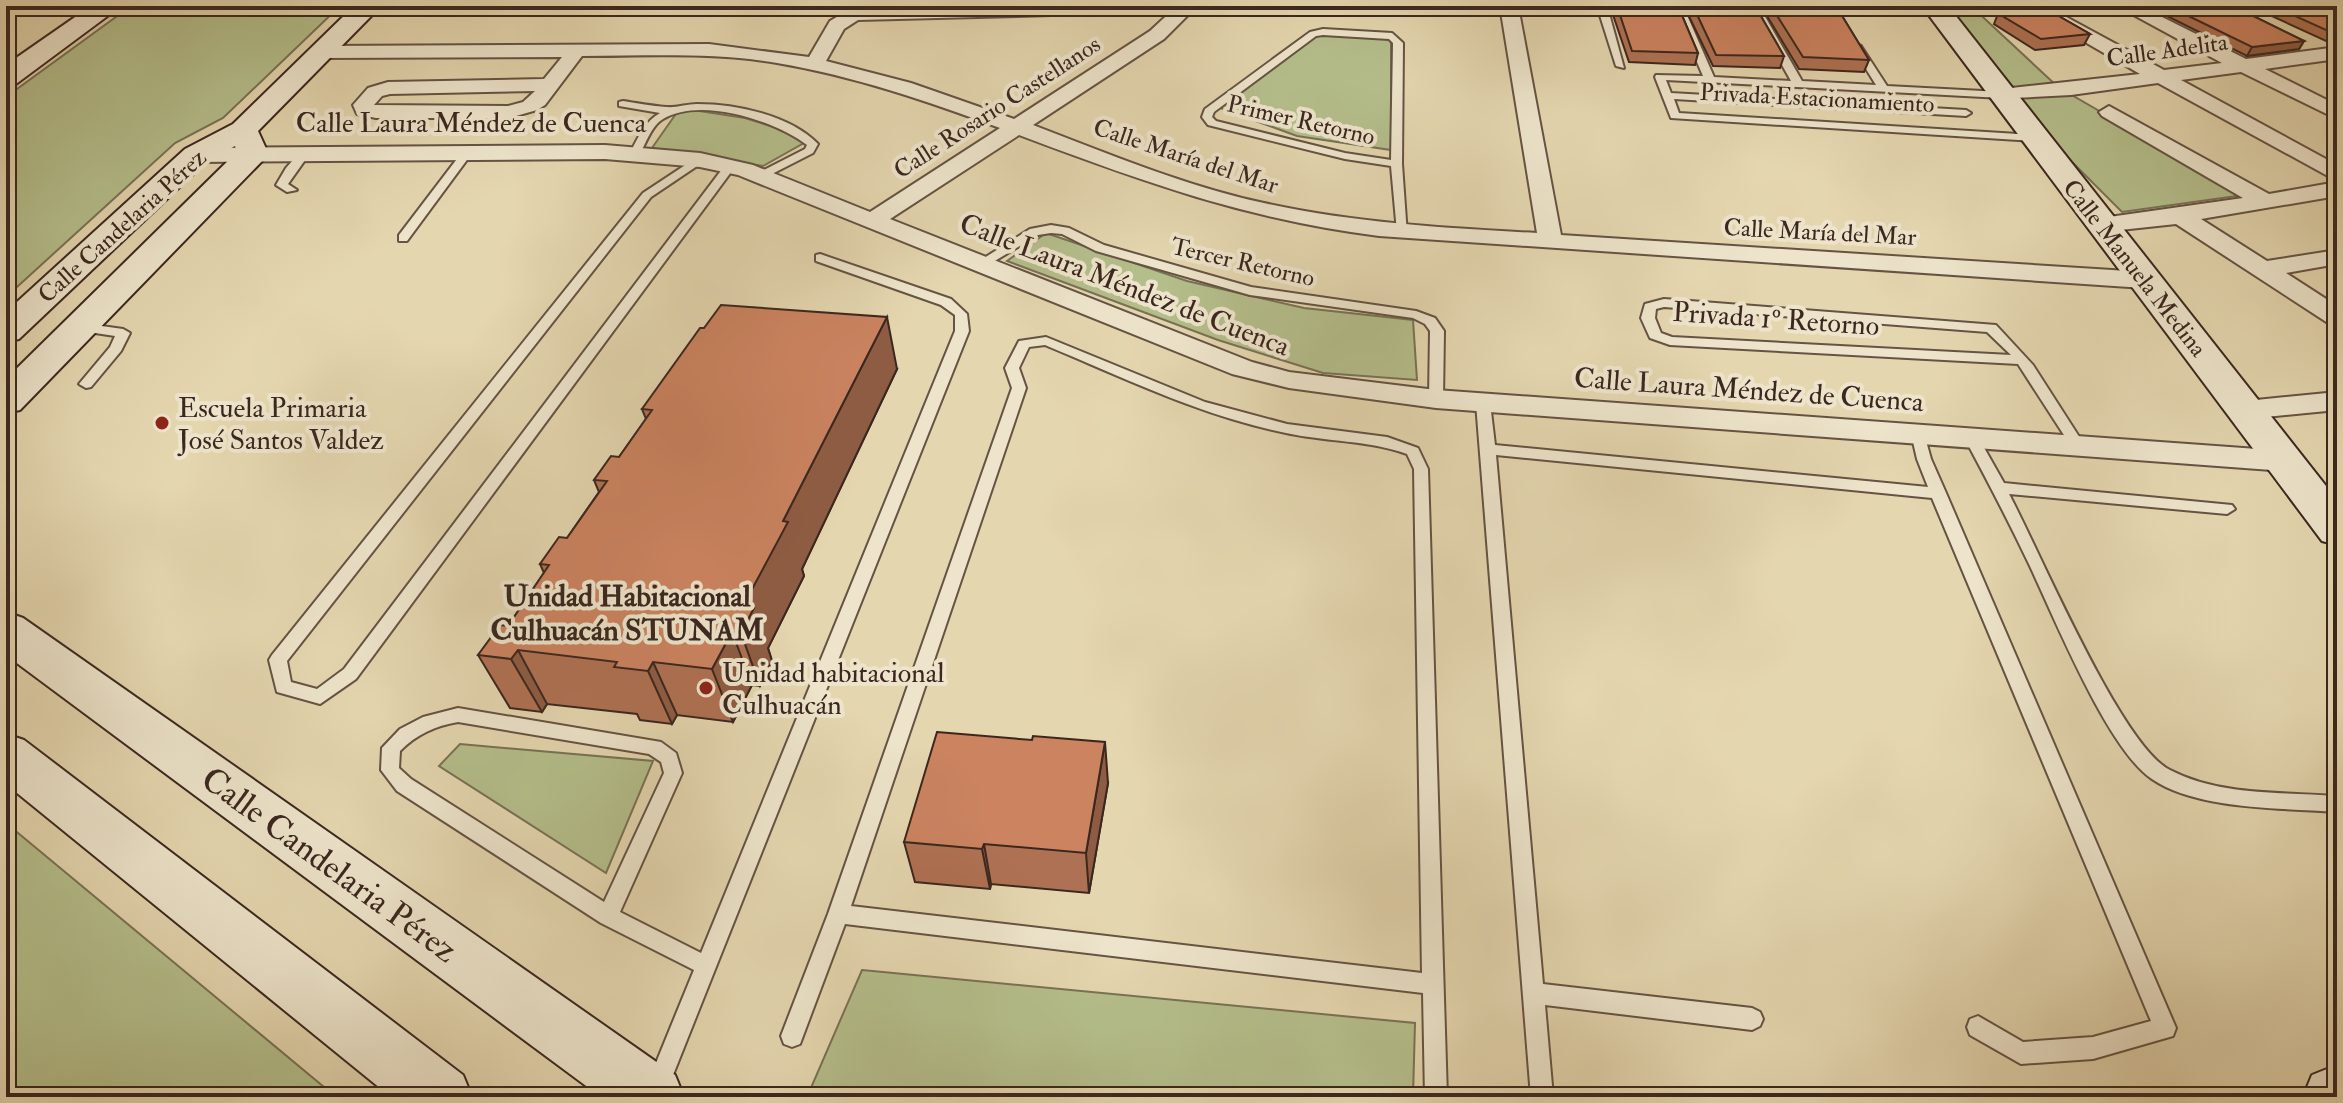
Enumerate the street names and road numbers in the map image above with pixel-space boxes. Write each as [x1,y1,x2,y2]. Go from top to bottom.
street label: Calle Adelita [2105,27,2231,74]
street label: Calle Rosario Castellanos [888,29,1107,186]
street label: Privada Estacionamiento [1699,77,1935,120]
street label: Primer Retorno [1224,88,1378,153]
street label: Calle Laura Méndez de Cuenca [296,106,647,141]
street label: Calle María del Mar [1089,112,1282,201]
street label: Calle Candelaria Pérez [32,142,213,310]
street label: Calle Manuela Medina [2056,173,2214,364]
street label: Calle Laura Méndez de Cuenca [955,206,1295,365]
street label: Calle María del Mar [1723,212,1917,253]
street label: Tercer Retorno [1168,231,1318,294]
street label: Privada 1º Retorno [1671,295,1880,344]
street label: Calle Laura Méndez de Cuenca [1573,361,1925,420]
street label: Calle Candelaria Pérez [193,758,466,973]

